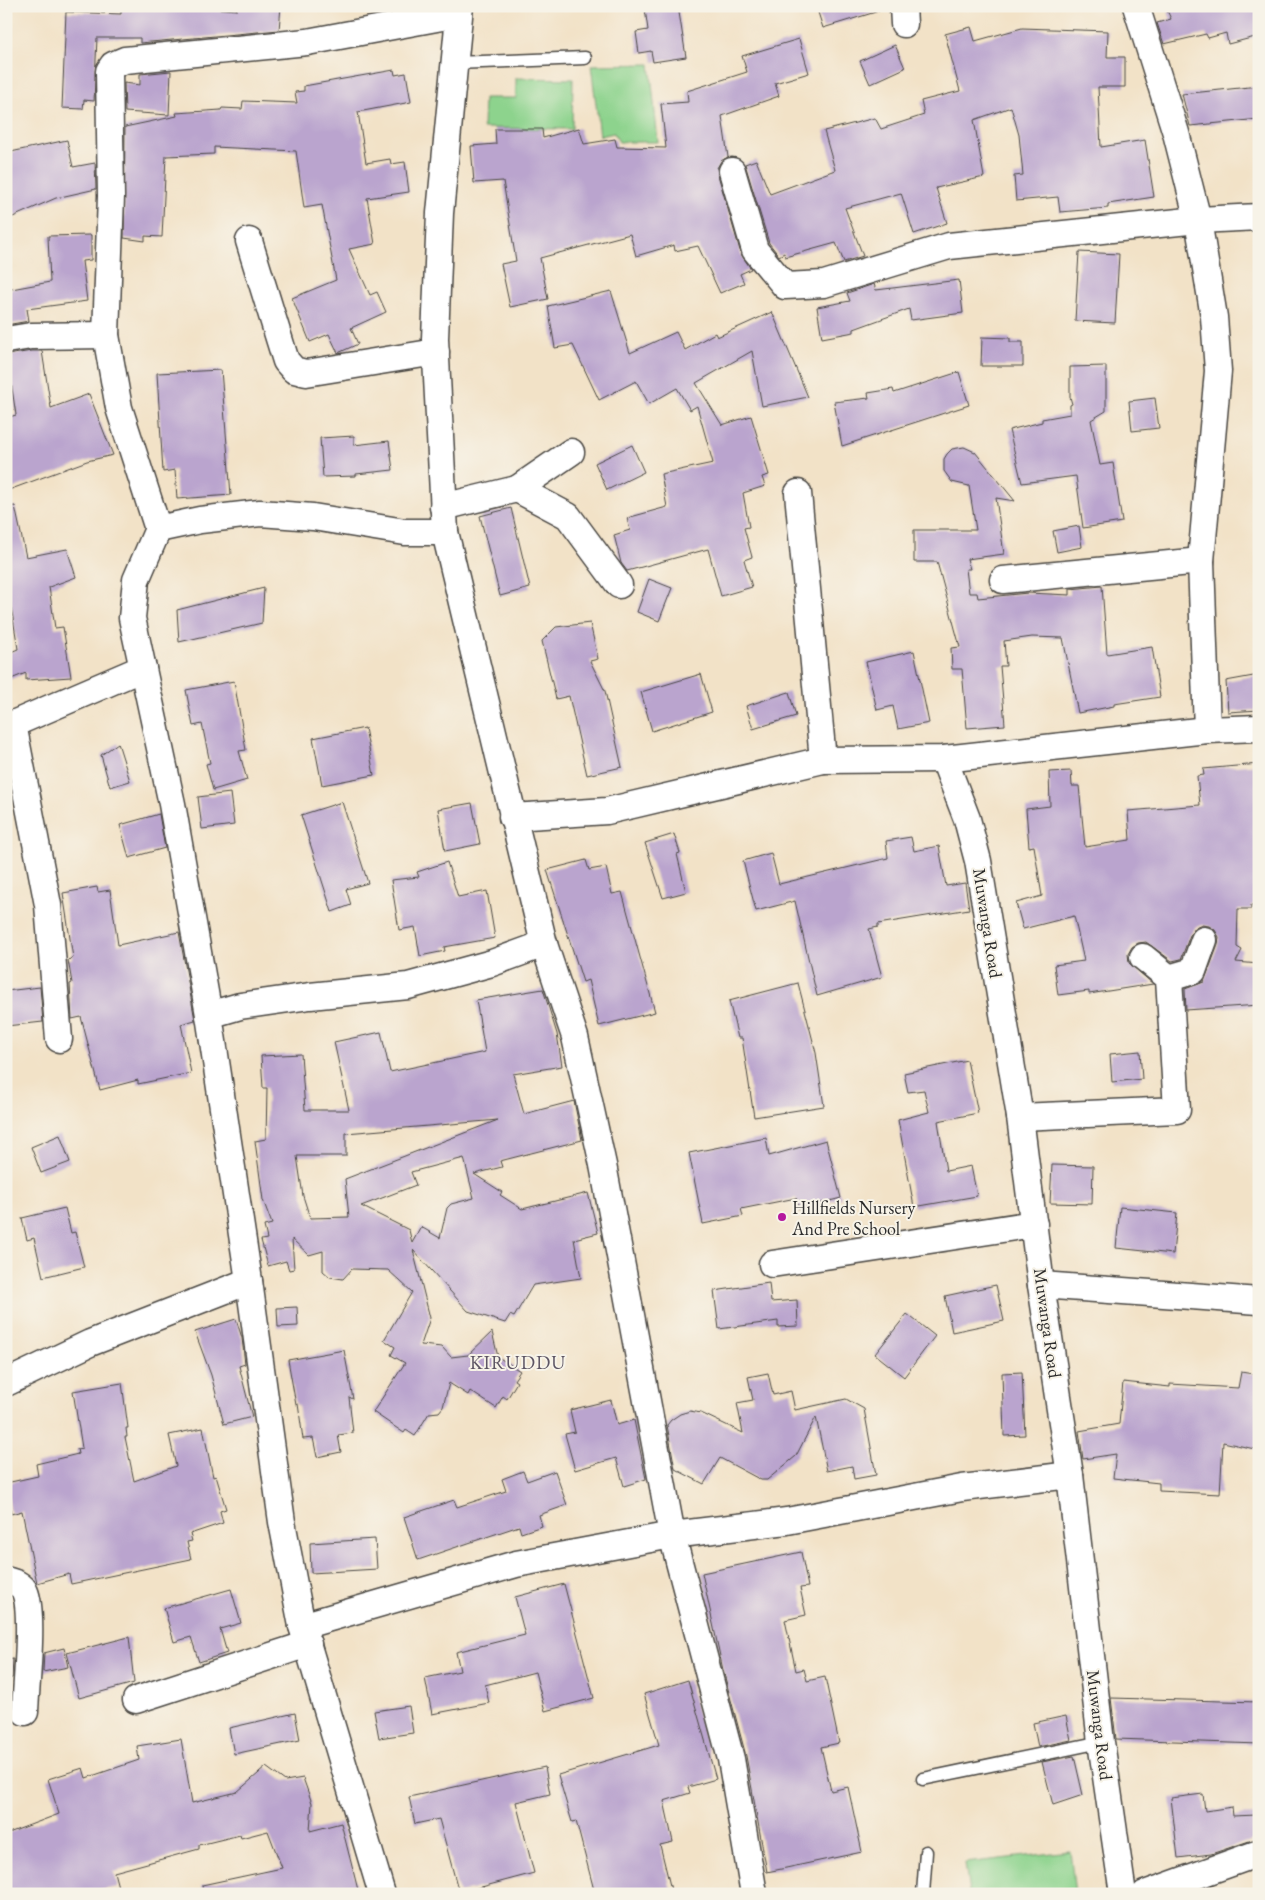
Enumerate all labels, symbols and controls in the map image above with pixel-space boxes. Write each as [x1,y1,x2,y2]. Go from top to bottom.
street label: Muwanga Road [968,867,1008,980]
place label: Hillfields Nursery And Pre School [791,1196,915,1240]
marker: Hillfields Nursery And Pre School [776,1211,788,1223]
street label: Muwanga Road [1029,1267,1067,1380]
district label: KIRUDDU [470,1350,566,1375]
street label: Muwanga Road [1082,1669,1118,1782]

